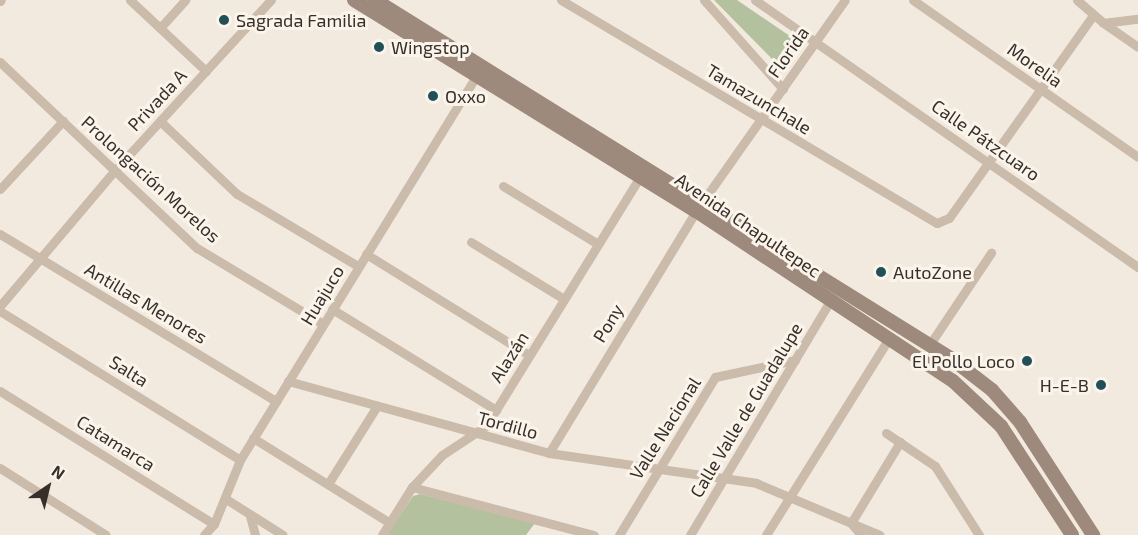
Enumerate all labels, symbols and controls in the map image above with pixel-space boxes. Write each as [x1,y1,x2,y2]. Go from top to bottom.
place label: Sagrada Familia [236,9,366,31]
marker: Sagrada Familia [217,13,231,27]
street label: Florida [763,22,813,82]
place label: Wingstop [391,36,470,58]
street label: Morelia [1003,38,1067,92]
marker: Wingstop [372,40,386,54]
street label: Tamazunchale [703,59,815,139]
street label: Privada A [123,64,191,136]
place label: Oxxo [445,85,486,107]
marker: Oxxo [426,89,440,103]
street label: Calle Pátzcuaro [928,95,1044,185]
street label: Prolongación Morelos [77,111,225,247]
street label: Avenida Chapultepec [671,168,825,282]
street label: Antillas Menores [81,258,211,348]
street label: Huajuco [296,261,348,329]
place label: AutoZone [893,261,972,283]
marker: AutoZone [874,265,888,279]
street label: Pony [588,300,628,346]
street label: Calle Valle de Guadalupe [685,318,807,502]
street label: Alazán [485,328,533,386]
place label: El Pollo Loco [912,350,1015,372]
street label: Salta [105,351,153,391]
marker: El Pollo Loco [1020,354,1034,368]
street label: Valle Nacional [625,373,705,483]
place label: H-E-B [1040,374,1089,396]
marker: H-E-B [1094,378,1108,392]
street label: Tordillo [476,407,540,443]
street label: Catamarca [73,410,159,476]
north arrow [18,457,78,517]
text: N [48,461,69,483]

